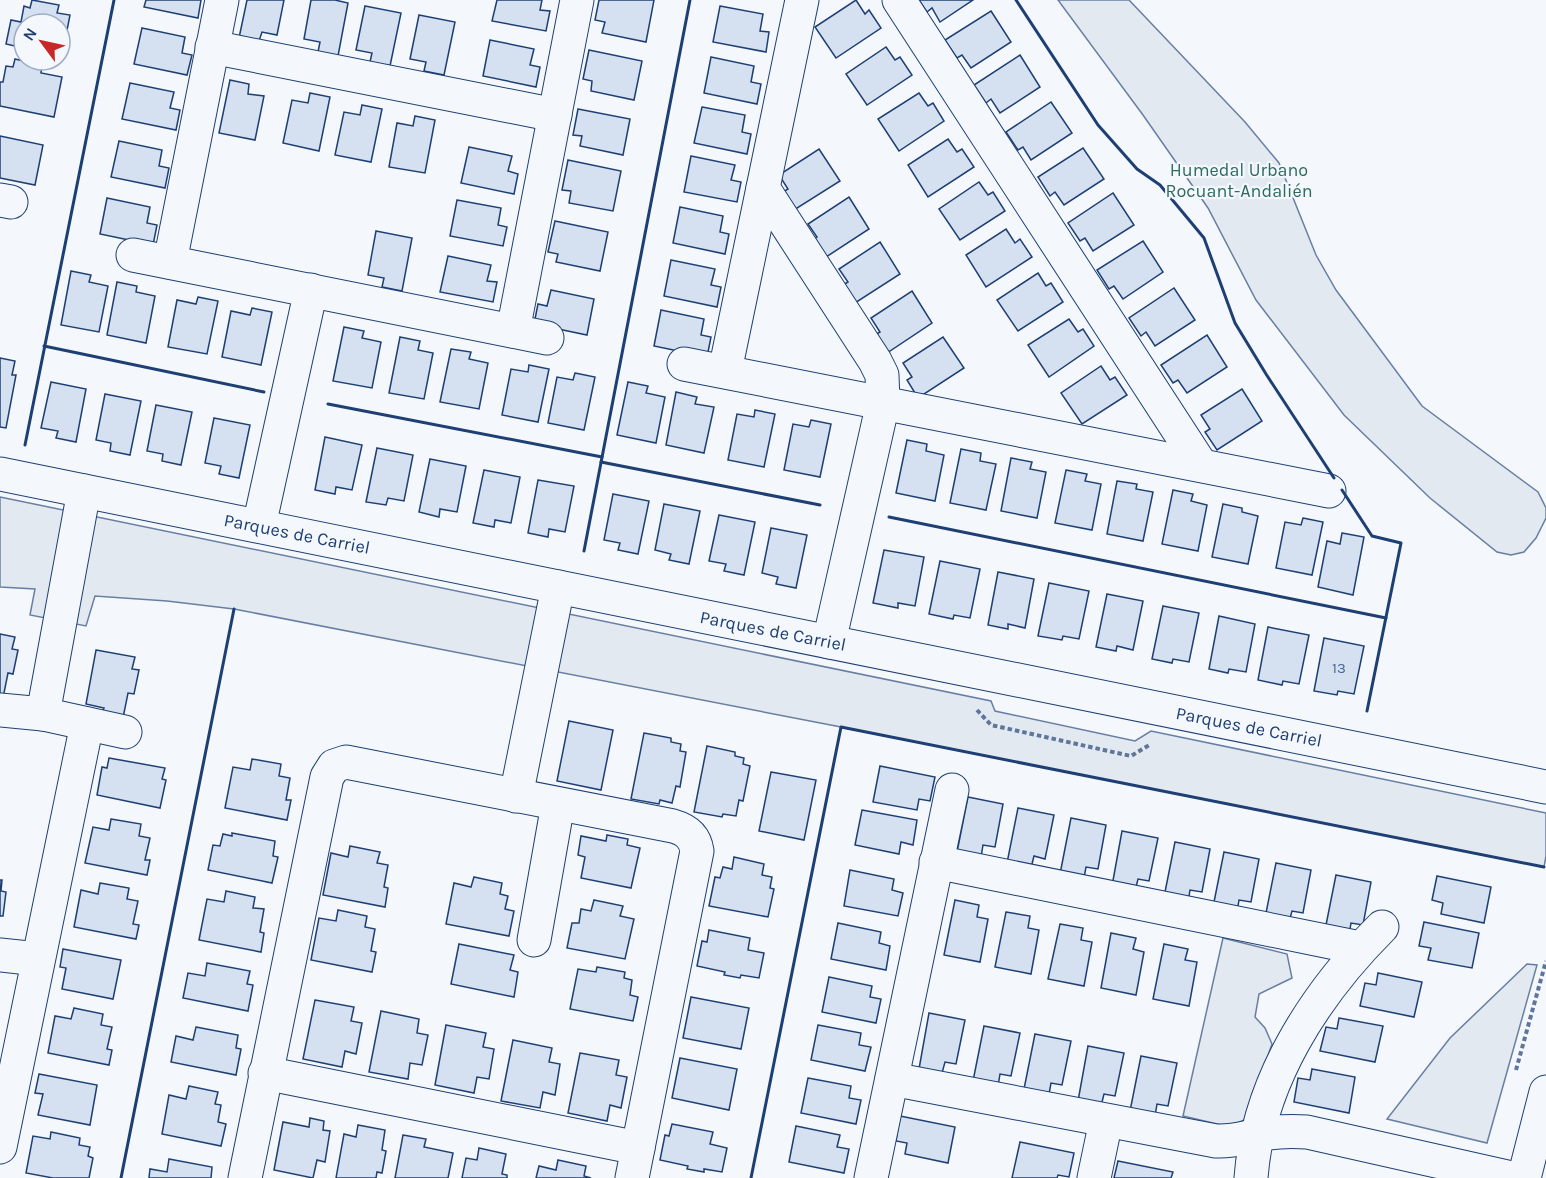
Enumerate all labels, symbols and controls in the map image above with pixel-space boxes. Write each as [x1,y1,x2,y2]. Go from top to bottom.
north arrow [12,12,72,72]
text: N [19,24,41,44]
park label: Humedal Urbano Rocuant-Andalién [1165,159,1313,202]
street label: Parques de Carriel [222,509,372,559]
street label: Parques de Carriel [698,606,848,656]
house number: 13 [1332,659,1346,677]
street label: Parques de Carriel [1174,702,1324,752]

